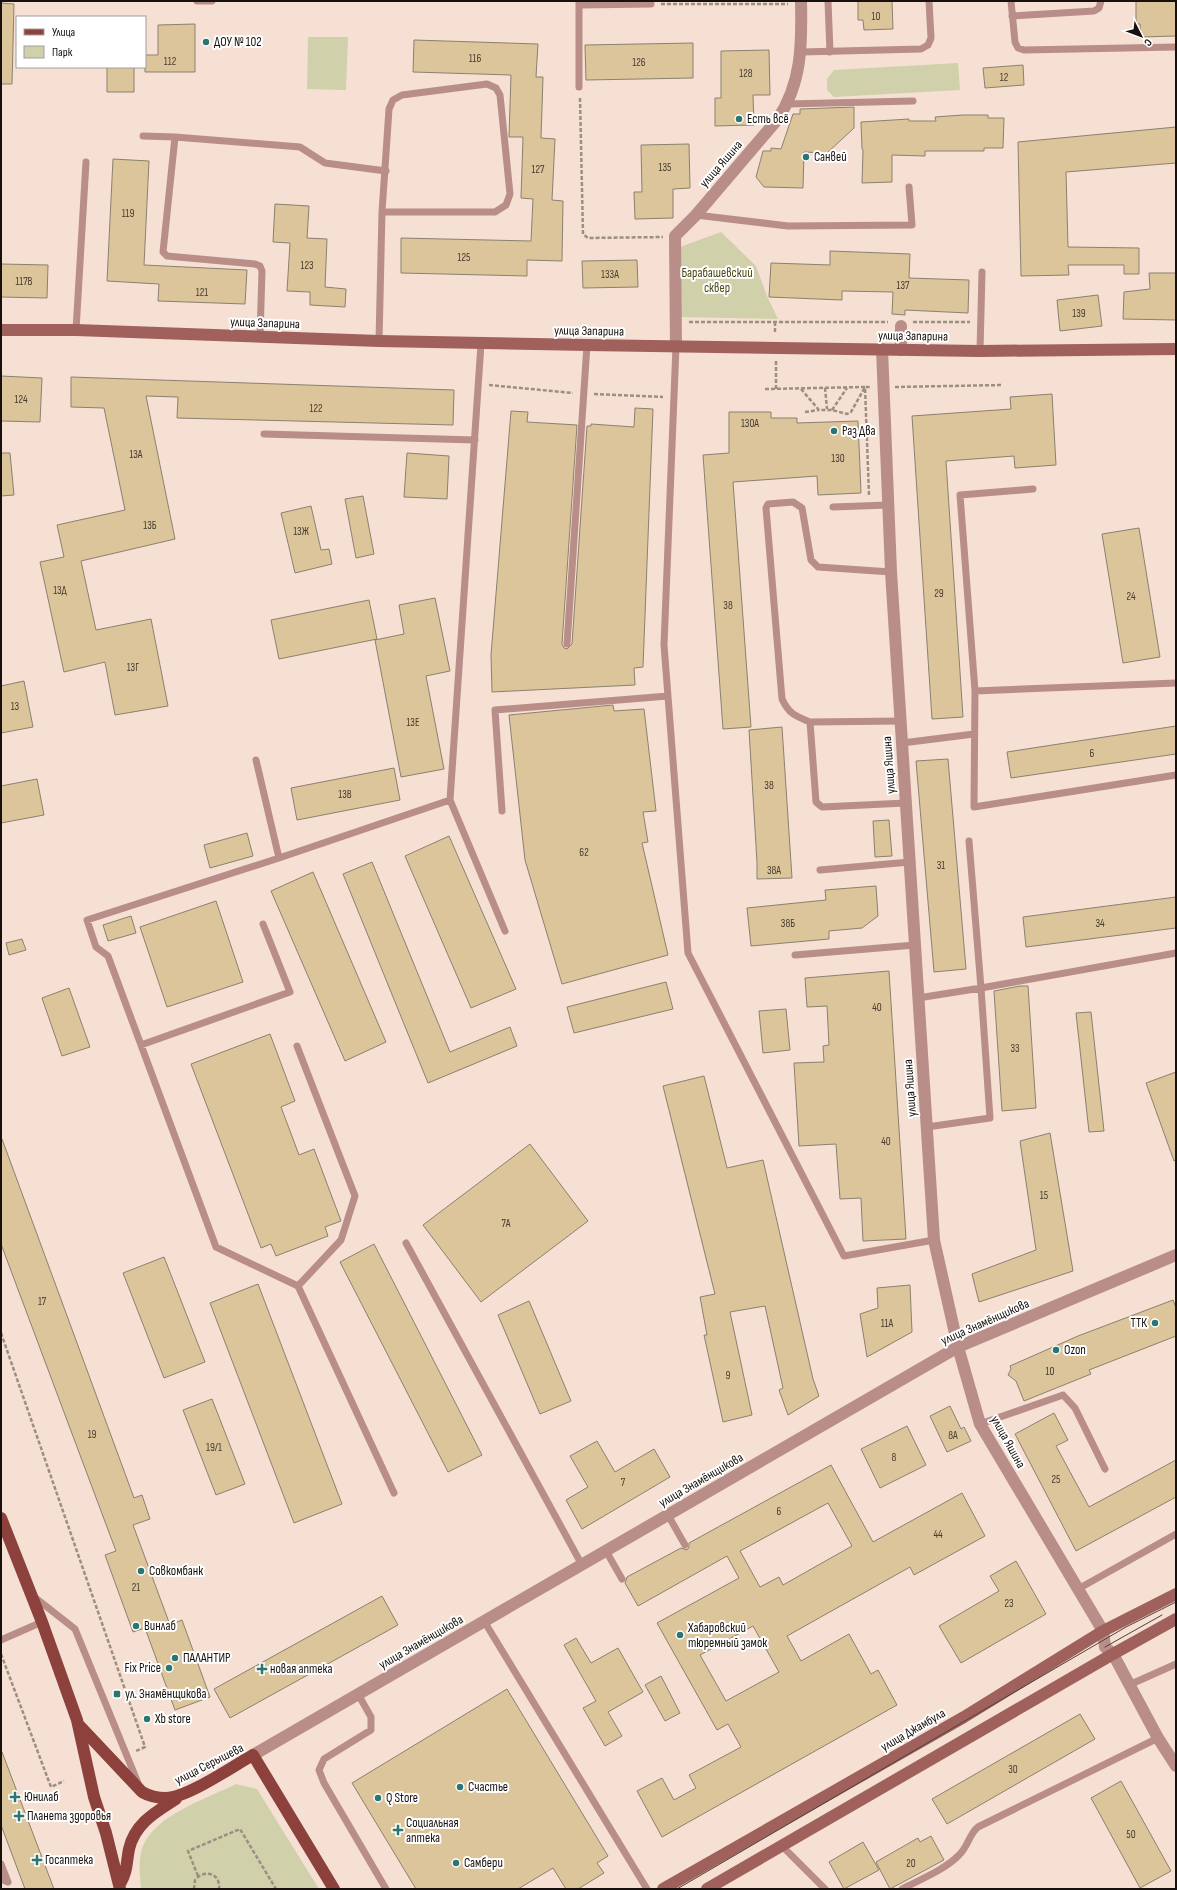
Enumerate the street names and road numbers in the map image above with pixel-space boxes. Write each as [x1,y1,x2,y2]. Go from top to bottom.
street label: улица Яшина [696,137,746,191]
street label: улица Запарина [230,314,300,332]
street label: улица Запарина [554,322,624,340]
street label: улица Запарина [878,327,948,345]
street label: улица Яшина [879,736,899,794]
street label: улица Яшина [900,1059,920,1117]
street label: улица Знамёнщикова [938,1295,1032,1349]
street label: улица Яшина [987,1413,1029,1471]
street label: улица Знамёнщикова [656,1449,746,1511]
street label: улица Знамёнщикова [376,1611,466,1673]
street label: улица Джамбула [878,1705,948,1755]
street label: улица Серышева [172,1740,246,1788]

